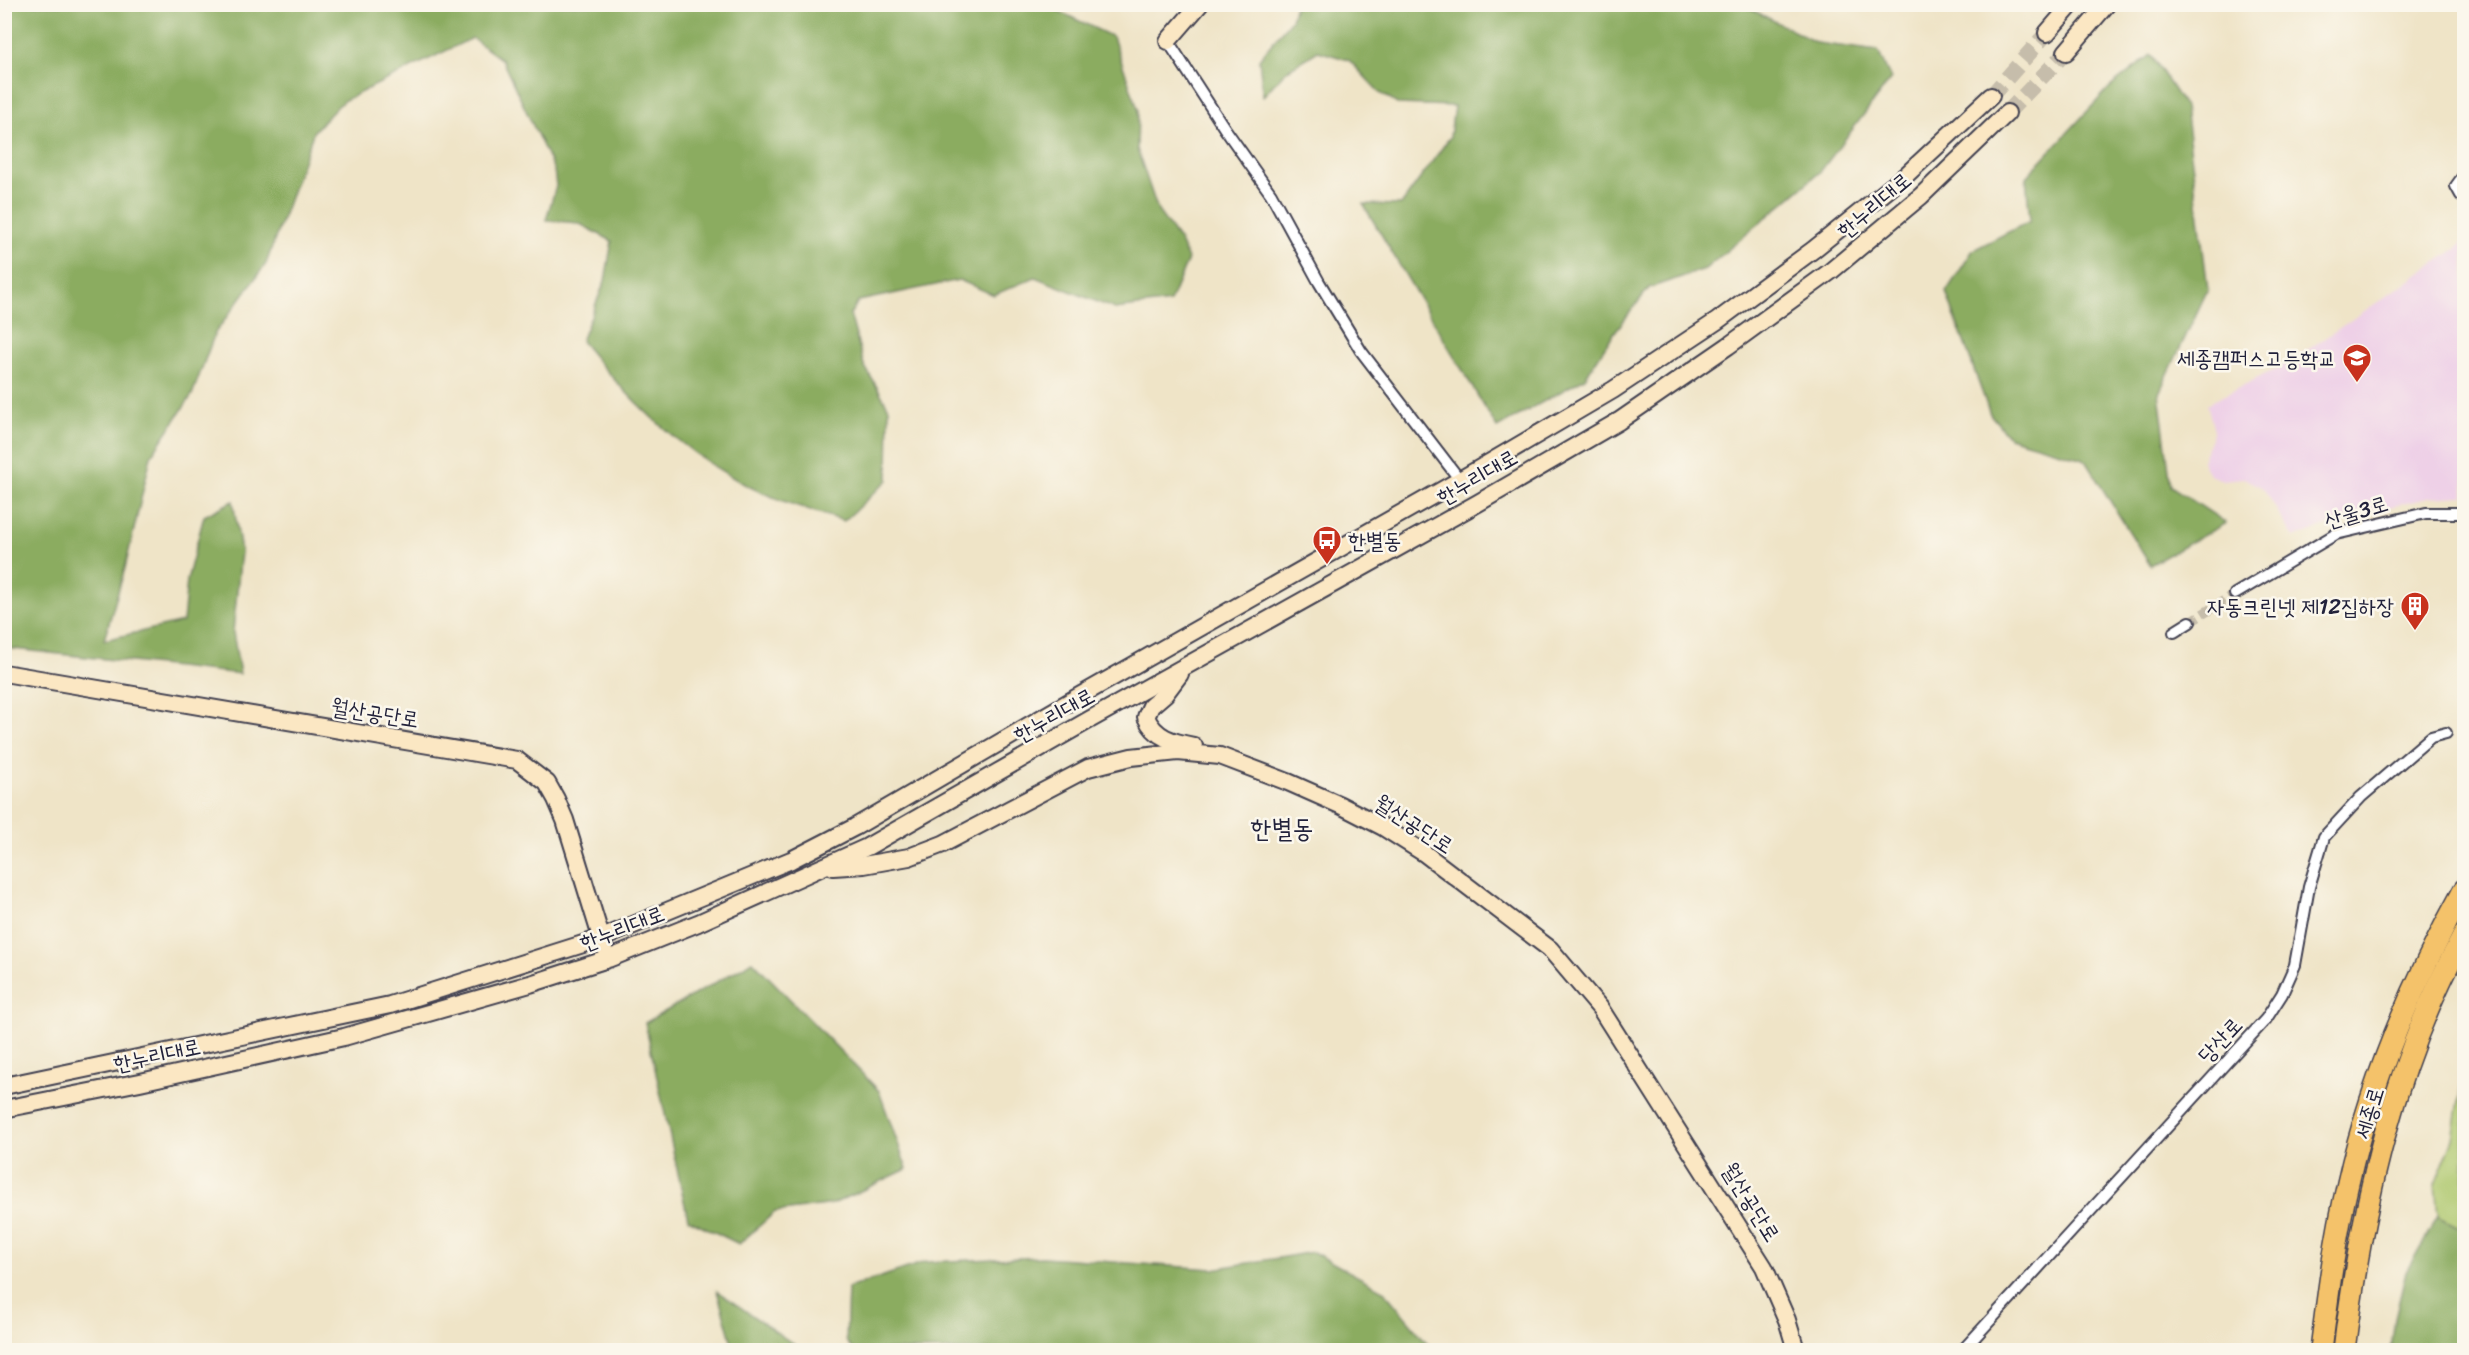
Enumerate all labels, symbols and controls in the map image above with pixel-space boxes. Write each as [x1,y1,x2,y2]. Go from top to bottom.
street label: 한누리대로 [1828,162,1920,248]
place label: 세종캠퍼스고등학교 [2177,339,2336,378]
school or university icon: 세종캠퍼스고등학교 [2341,342,2373,384]
street label: 한누리대로 [1429,438,1525,516]
street label: 산울3로 [2319,484,2393,540]
place label: 한별동 [1348,521,1401,560]
bus stop icon: 한별동 [1311,524,1343,566]
place label: 자동크린넷 제12집하장 [2207,587,2394,626]
building icon: 자동크린넷 제12집하장 [2399,590,2431,632]
street label: 한누리대로 [1006,676,1102,754]
street label: 월산공단로 [328,687,422,739]
street label: 월산공단로 [1366,784,1462,864]
district label: 한별동 [1251,805,1313,851]
street label: 한누리대로 [574,894,670,962]
street label: 당산로 [2188,1007,2252,1073]
street label: 한누리대로 [110,1027,204,1083]
street label: 세종로 [2343,1082,2395,1144]
street label: 월산공단로 [1711,1154,1791,1250]

